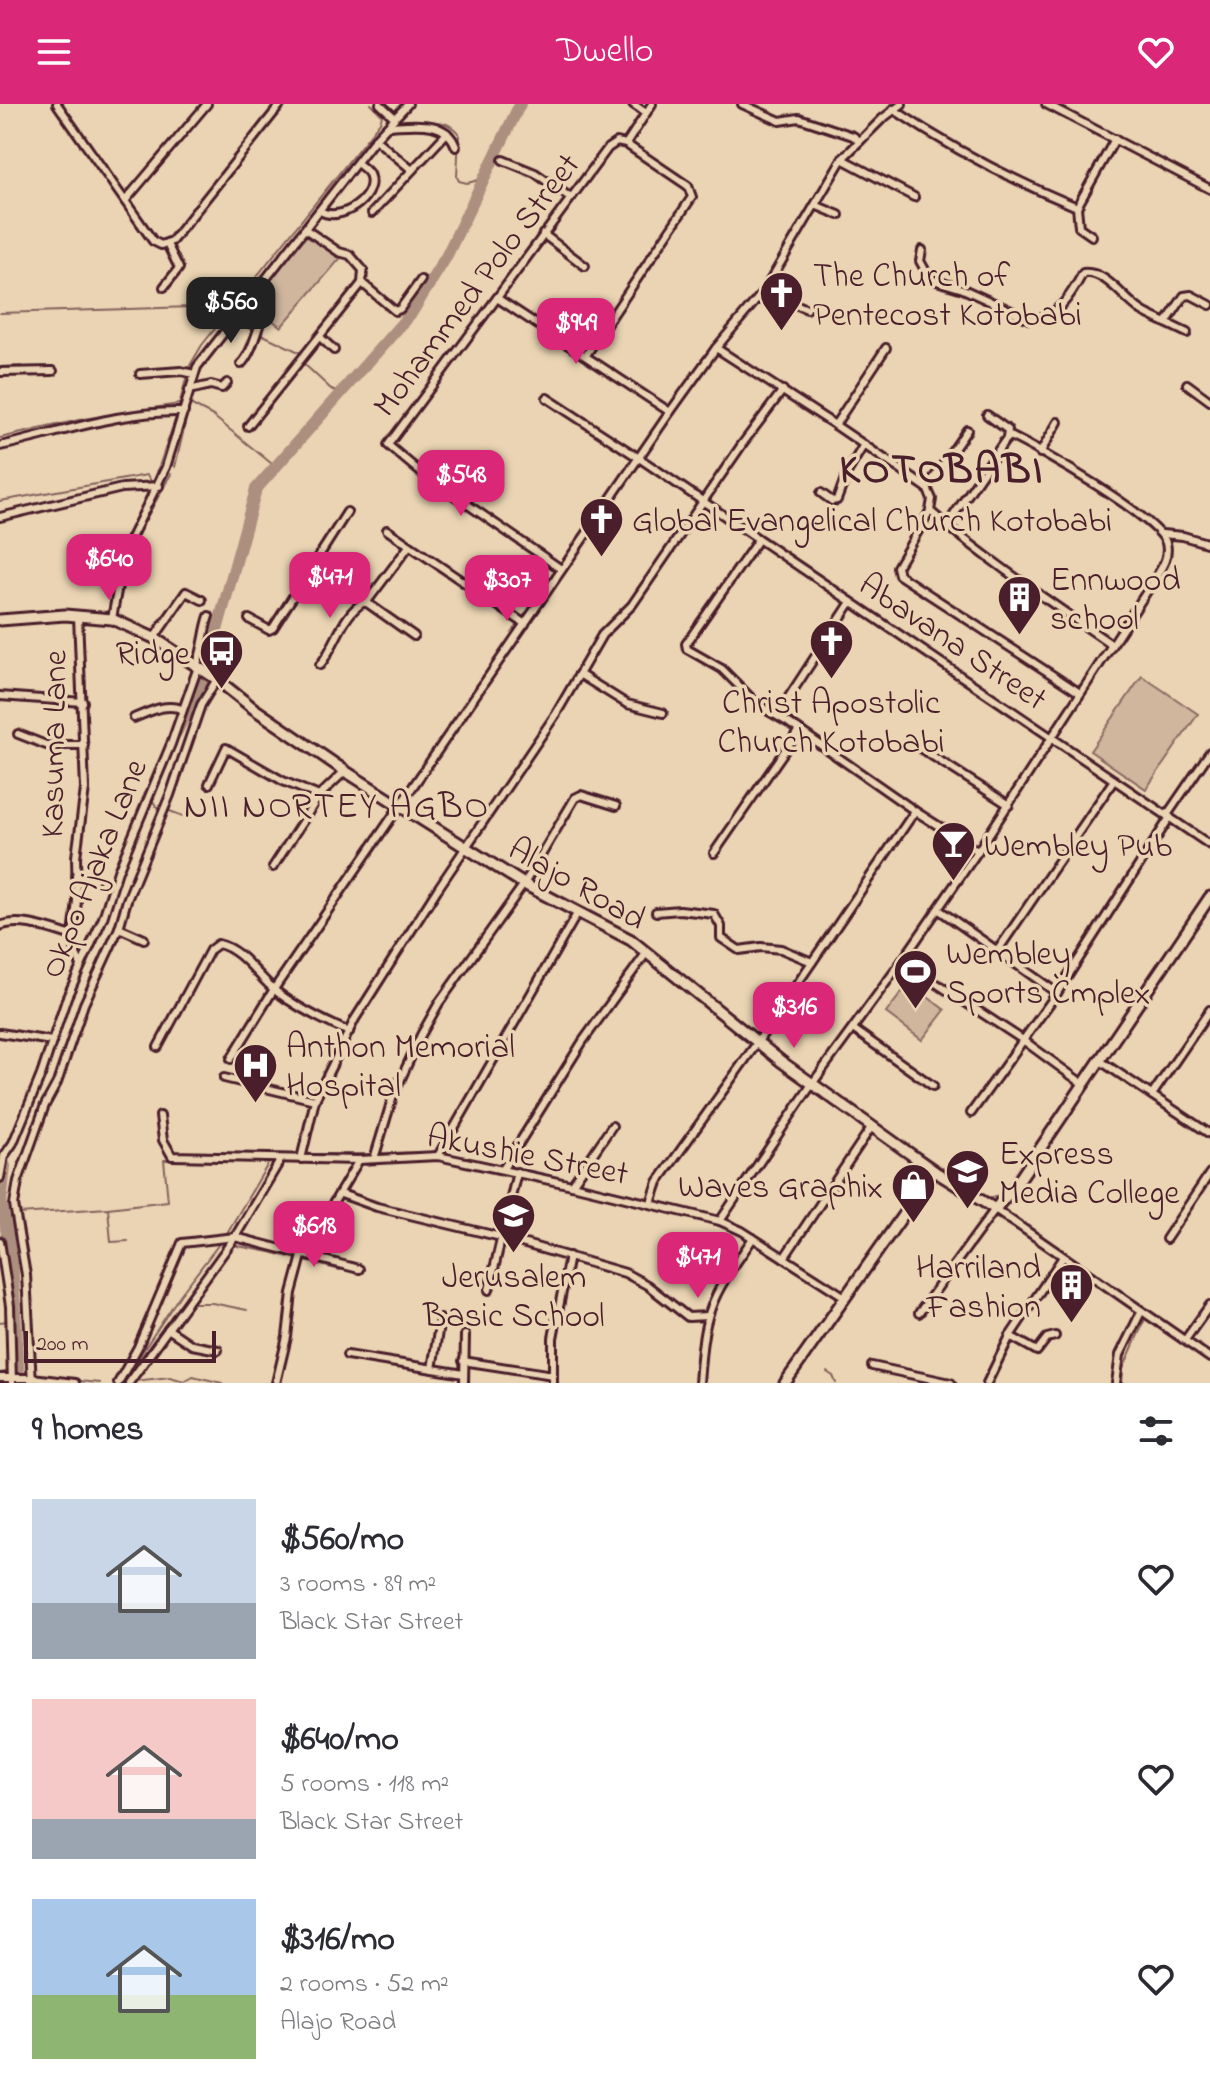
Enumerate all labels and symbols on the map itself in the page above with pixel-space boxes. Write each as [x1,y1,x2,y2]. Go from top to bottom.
street label: Mohammed Polo Street [362,144,594,429]
place label: The Church of Pentecost Kotobabi [813,253,1082,342]
church icon: The Church of Pentecost Kotobabi [758,270,806,333]
pin: $560 [184,277,278,345]
pin: $949 [529,298,623,366]
district label: KOTOBABI [840,441,1044,502]
pin: $548 [414,450,508,518]
church icon: Global Evangelical Church Kotobabi [577,495,625,558]
place label: Global Evangelical Church Kotobabi [632,498,1112,548]
pin: $640 [62,534,156,602]
pin: $471 [283,552,377,620]
pin: $307 [460,555,554,623]
place label: Ennwood school [1050,557,1181,646]
street label: Abavana Street [847,562,1056,725]
building icon: Ennwood school [995,574,1043,637]
church icon: Christ Apostolic Church Kotobabi [807,617,855,680]
bus stop icon: Ridge [197,628,245,691]
place label: Ridge [115,631,191,681]
street label: Kasuma Lane [29,649,83,838]
place label: Christ Apostolic Church Kotobabi [717,680,945,769]
street label: Okpo Ajaka Lane [29,752,163,987]
district label: NII NORTEY AGBO [184,782,490,835]
bar icon: Wembley Pub [929,820,977,883]
place label: Wembley Pub [984,823,1172,873]
street label: Alajo Road [498,826,654,945]
place label: Wembley Sports Cmplex [946,931,1150,1020]
sports icon: Wembley Sports Cmplex [891,948,939,1011]
pin: $316 [747,982,841,1050]
place label: Anthon Memorial Hospital [286,1024,515,1113]
hospital icon: Anthon Memorial Hospital [231,1041,279,1104]
street label: Akushie Street [422,1113,632,1201]
place label: Express Media College [999,1131,1180,1220]
school or university icon: Express Media College [944,1148,992,1211]
shop icon: Waves Graphix [890,1161,938,1224]
place label: Waves Graphix [678,1164,883,1214]
school or university icon: Jerusalem Basic School [490,1191,538,1254]
pin: $618 [267,1201,361,1269]
pin: $471 [651,1232,745,1300]
place label: Harriland Fashion [916,1245,1041,1334]
place label: Jerusalem Basic School [422,1254,605,1343]
building icon: Harriland Fashion [1048,1262,1096,1325]
scale bar [24,1327,216,1363]

